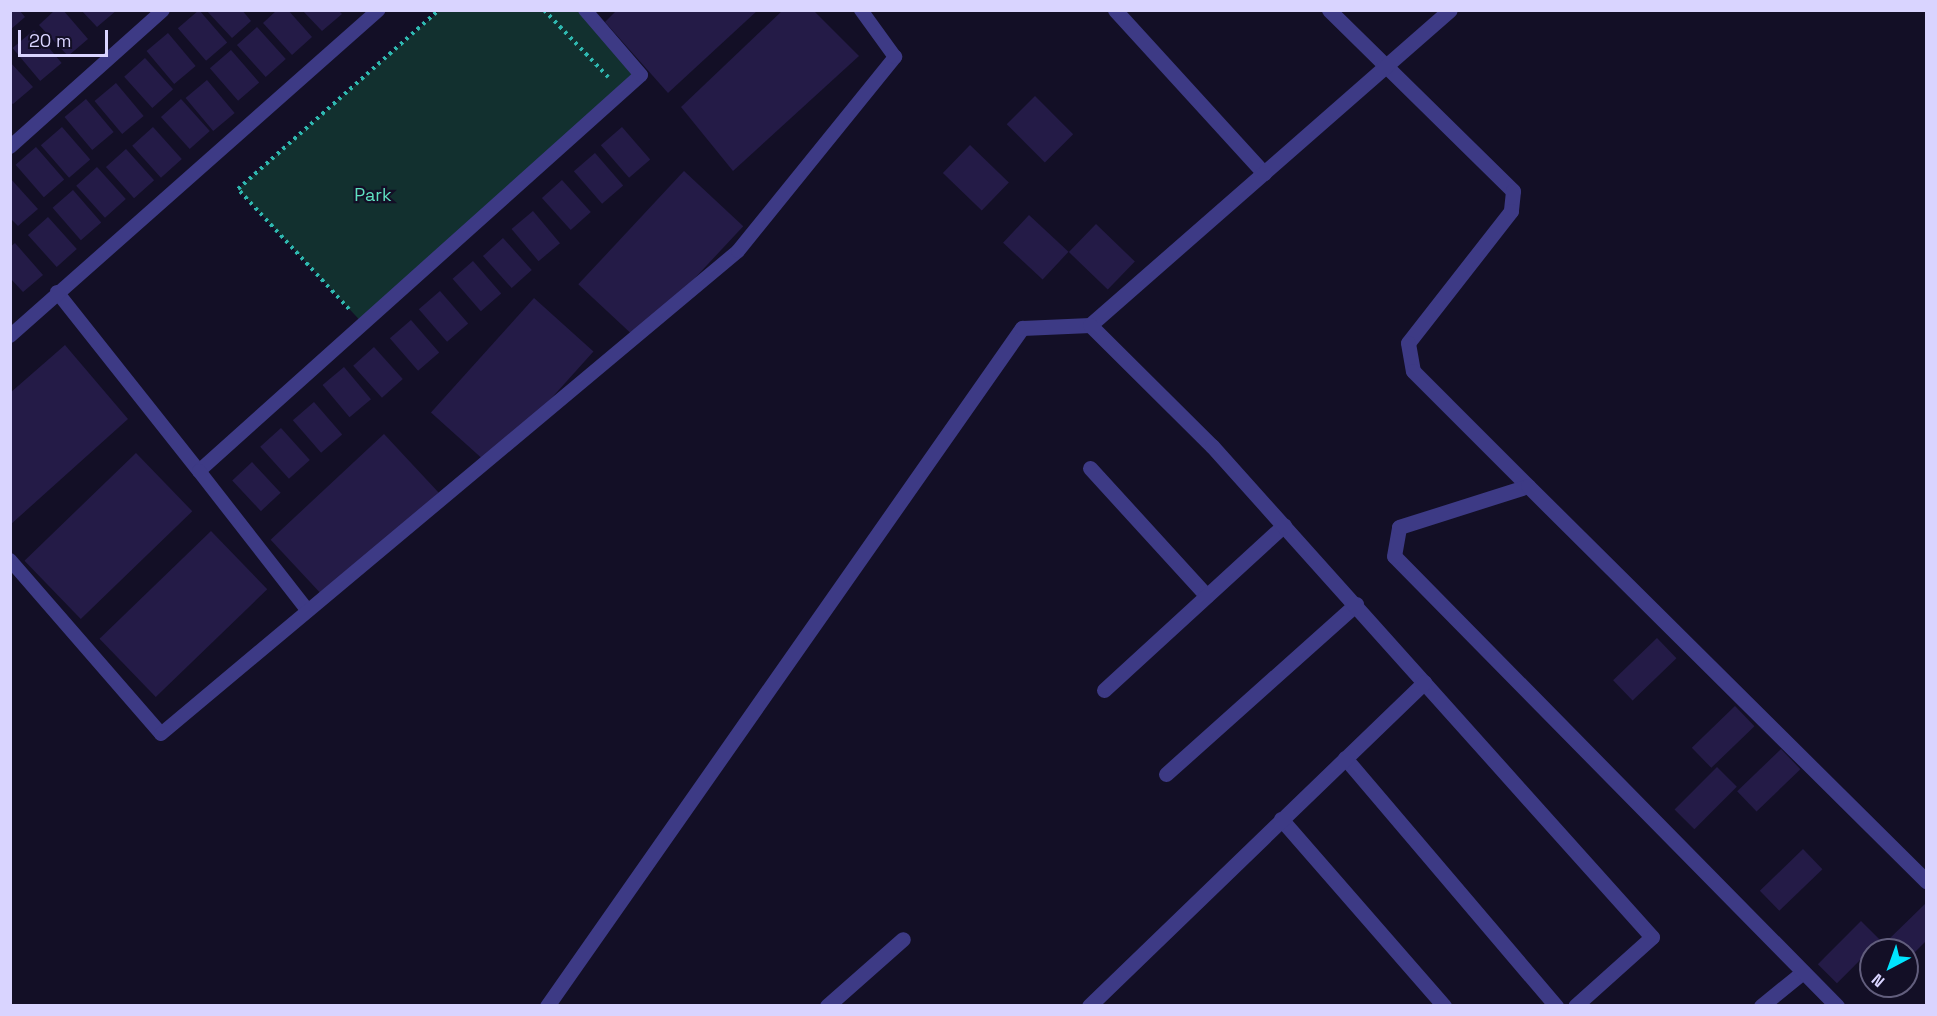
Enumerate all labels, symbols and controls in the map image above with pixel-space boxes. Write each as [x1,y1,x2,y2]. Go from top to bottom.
scale bar [21,18,111,56]
text: 20 m [29,29,72,52]
park label: Park [354,184,392,206]
north arrow [1859,938,1919,998]
text: N [1867,969,1889,992]

